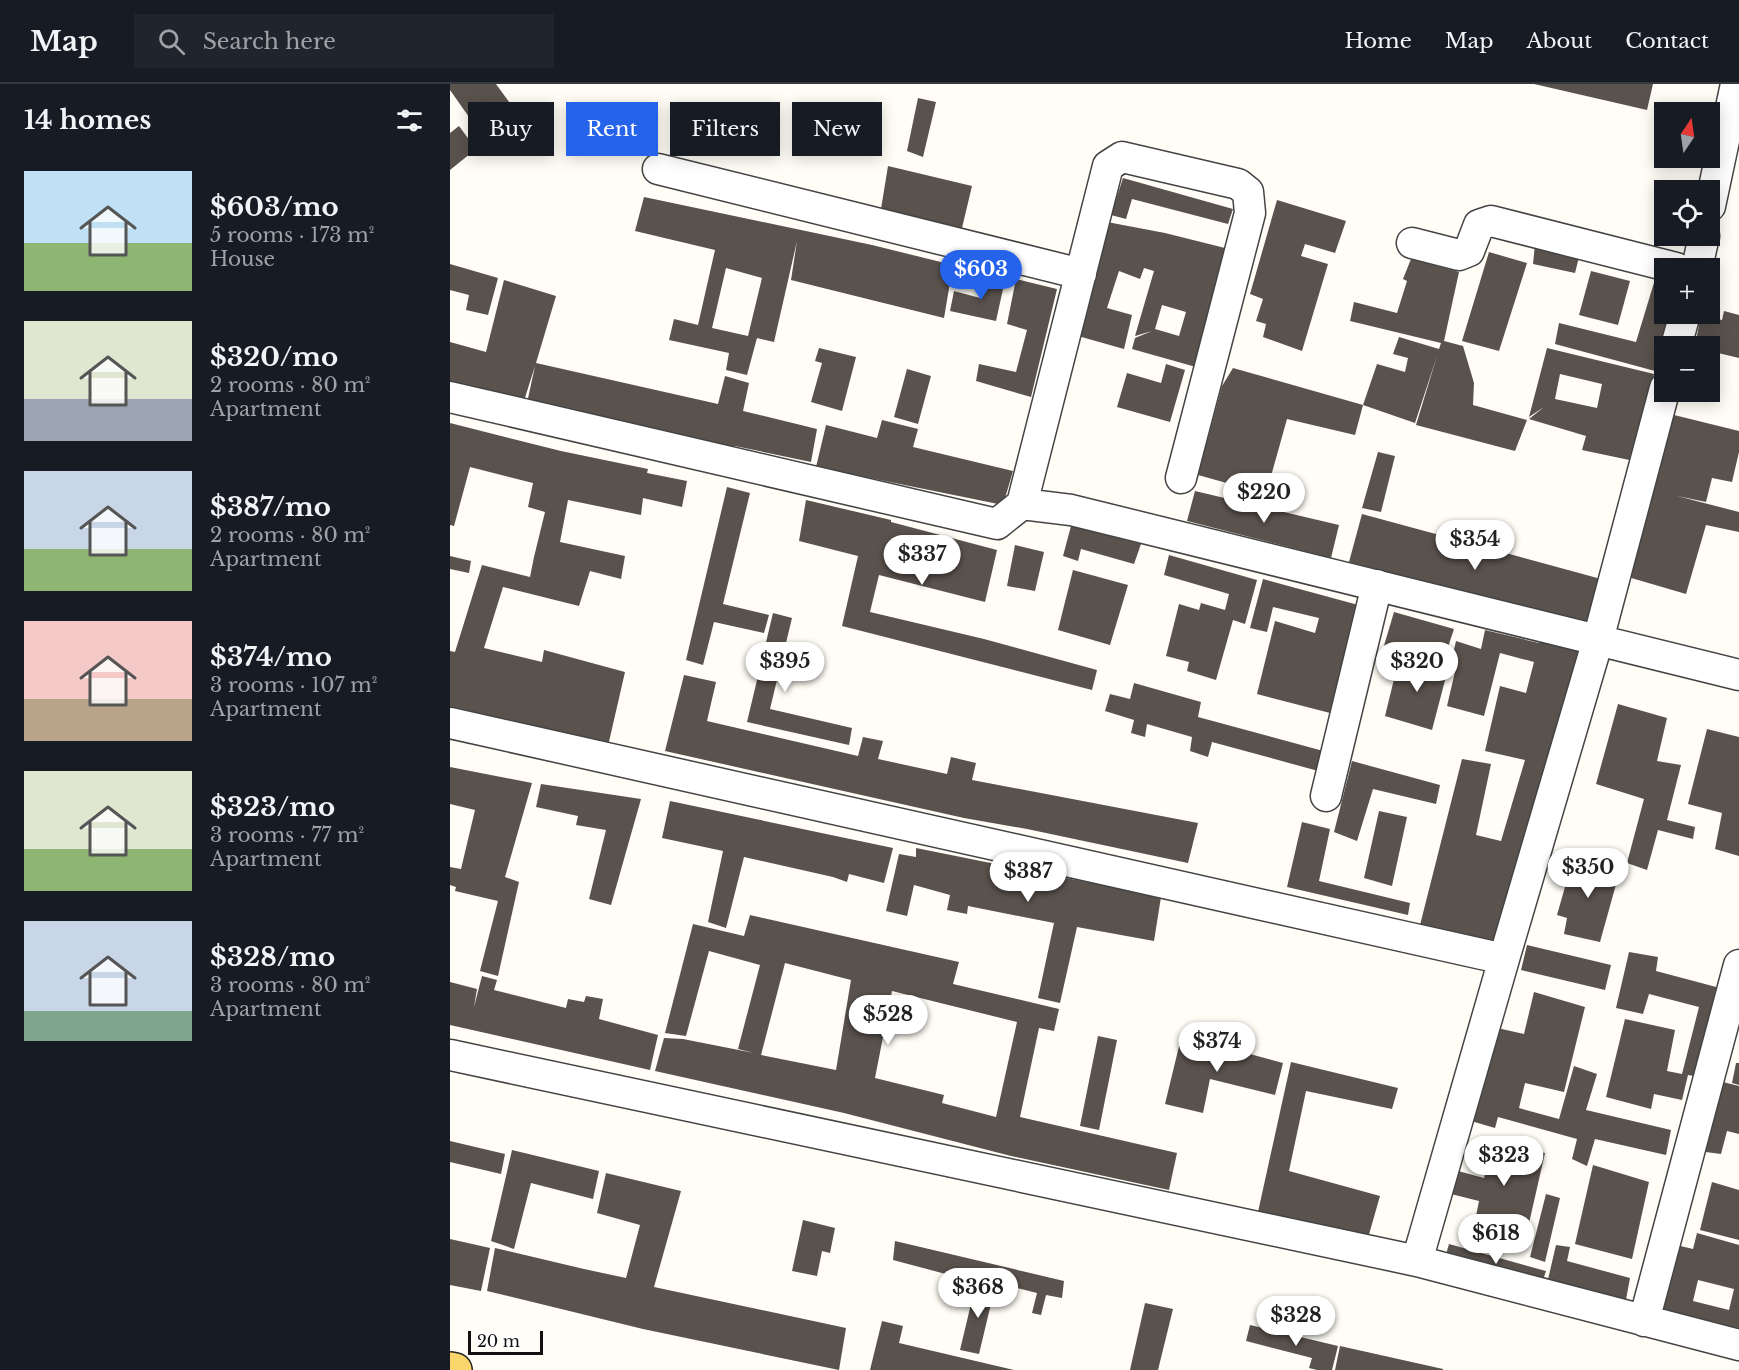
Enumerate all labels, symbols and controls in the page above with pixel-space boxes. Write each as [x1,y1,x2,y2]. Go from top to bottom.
search box [134,14,554,68]
text: Map [30,24,98,59]
icon: search [155,25,188,58]
text: Search here [203,28,336,55]
text: Home [1345,28,1412,54]
text: Map [1445,28,1493,54]
text: About [1526,28,1592,54]
text: Contact [1625,28,1709,54]
chip: Buy [468,102,554,156]
chip: Rent [566,102,658,156]
chip: Filters [670,102,780,156]
chip: New [792,102,882,156]
north arrow [1654,102,1720,168]
map controls [1654,102,1720,402]
text: 14 homes [24,104,151,136]
icon: filters [393,104,426,137]
button: locate [1654,180,1720,246]
text: $603/mo [210,191,339,223]
icon: home [72,195,144,267]
text: 5 rooms · 173 m² [210,223,374,247]
text: House [210,247,275,271]
pin: $603 [945,250,1017,301]
text: $603 [954,257,1008,281]
button: + [1654,258,1720,324]
button: − [1654,336,1720,402]
text: $320/mo [210,341,338,373]
icon: home [72,345,144,417]
text: 2 rooms · 80 m² [210,373,371,397]
text: Apartment [210,397,321,421]
pin: $220 [1228,473,1300,524]
text: $220 [1237,480,1291,504]
text: $387/mo [210,491,331,523]
icon: home [72,495,144,567]
pin: $354 [1439,520,1511,571]
text: 2 rooms · 80 m² [210,523,371,547]
text: $354 [1450,527,1500,551]
pin: $337 [886,535,958,586]
text: $337 [898,542,946,566]
text: Apartment [210,547,321,571]
text: $374/mo [210,641,332,673]
pin: $395 [749,642,821,693]
pin: $320 [1381,642,1453,693]
icon: home [72,645,144,717]
text: $395 [760,649,811,673]
text: $320 [1390,649,1444,673]
text: 3 rooms · 107 m² [210,673,377,697]
text: Apartment [210,697,321,721]
text: $323/mo [210,791,335,823]
icon: home [72,795,144,867]
text: 3 rooms · 77 m² [210,823,364,847]
text: Apartment [210,847,321,871]
pin: $350 [1552,848,1624,899]
pin: $387 [992,852,1064,903]
text: $350 [1562,855,1614,879]
text: $387 [1004,859,1052,883]
text: $328/mo [210,941,335,973]
icon: home [72,945,144,1017]
text: 3 rooms · 80 m² [210,973,371,997]
pin: $528 [852,995,924,1046]
text: Apartment [210,997,321,1021]
text: $528 [863,1002,913,1026]
pin: $374 [1181,1022,1253,1073]
text: $374 [1193,1029,1241,1053]
pin: $323 [1468,1136,1540,1187]
text: $323 [1478,1143,1530,1167]
pin: $618 [1460,1214,1532,1265]
text: $618 [1472,1221,1520,1245]
pin: $368 [942,1268,1014,1319]
text: $368 [952,1275,1004,1299]
pin: $328 [1260,1296,1332,1347]
text: $328 [1270,1303,1322,1327]
scale bar [468,1328,543,1356]
text: 20 m [477,1331,520,1351]

